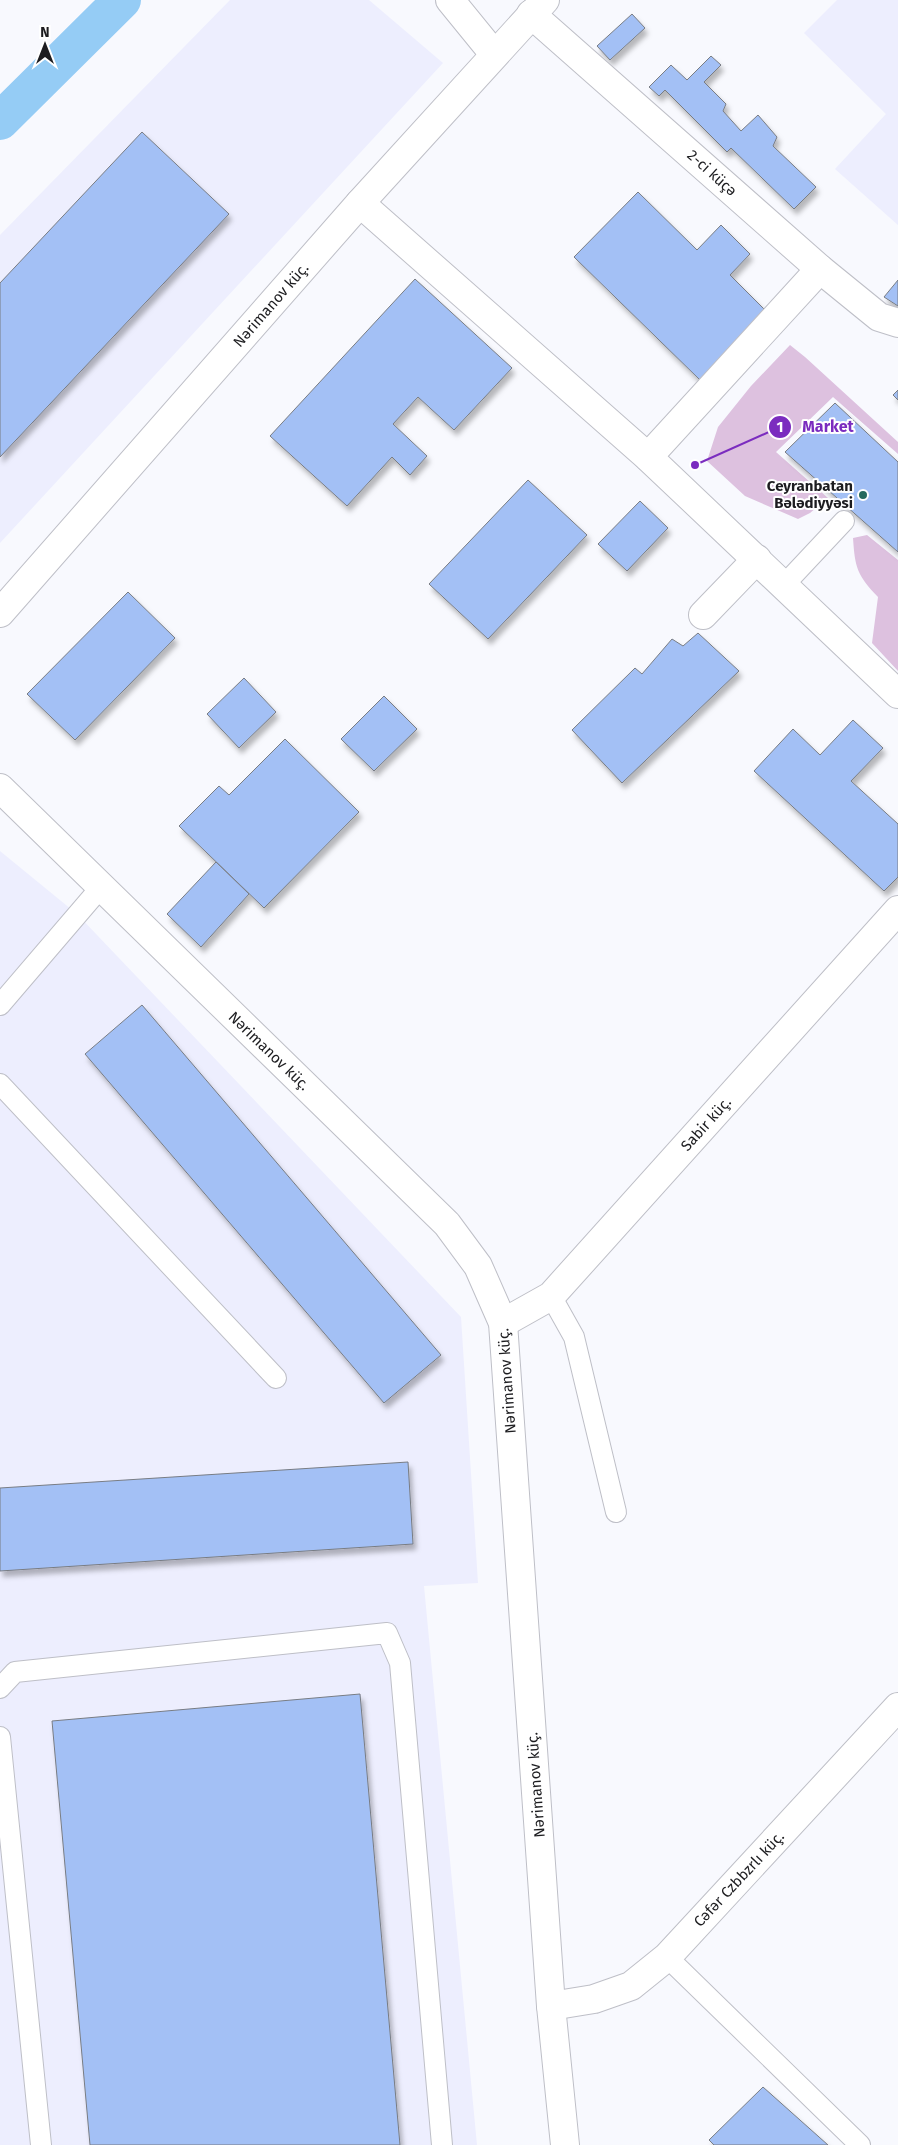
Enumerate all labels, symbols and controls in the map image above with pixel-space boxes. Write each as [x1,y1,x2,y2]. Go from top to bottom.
north arrow [20,20,70,70]
text: N [40,24,50,41]
street label: 2-ci küçə [684,146,740,200]
street label: Nərimanov küç. [230,259,312,351]
callout: Market [768,411,864,442]
text: Market [802,417,855,436]
text: 1 [777,418,783,436]
place label: Ceyranbatan Bələdiyyəsi [767,477,853,512]
marker: Ceyranbatan Bələdiyyəsi [857,489,869,501]
street label: Nərimanov küç. [225,1008,313,1094]
street label: Sabir küç. [677,1093,735,1155]
street label: Nərimanov küç. [494,1328,520,1434]
street label: Nərimanov küç. [523,1732,549,1838]
street label: Cəfər Czbbzrlı küç. [690,1827,788,1931]

